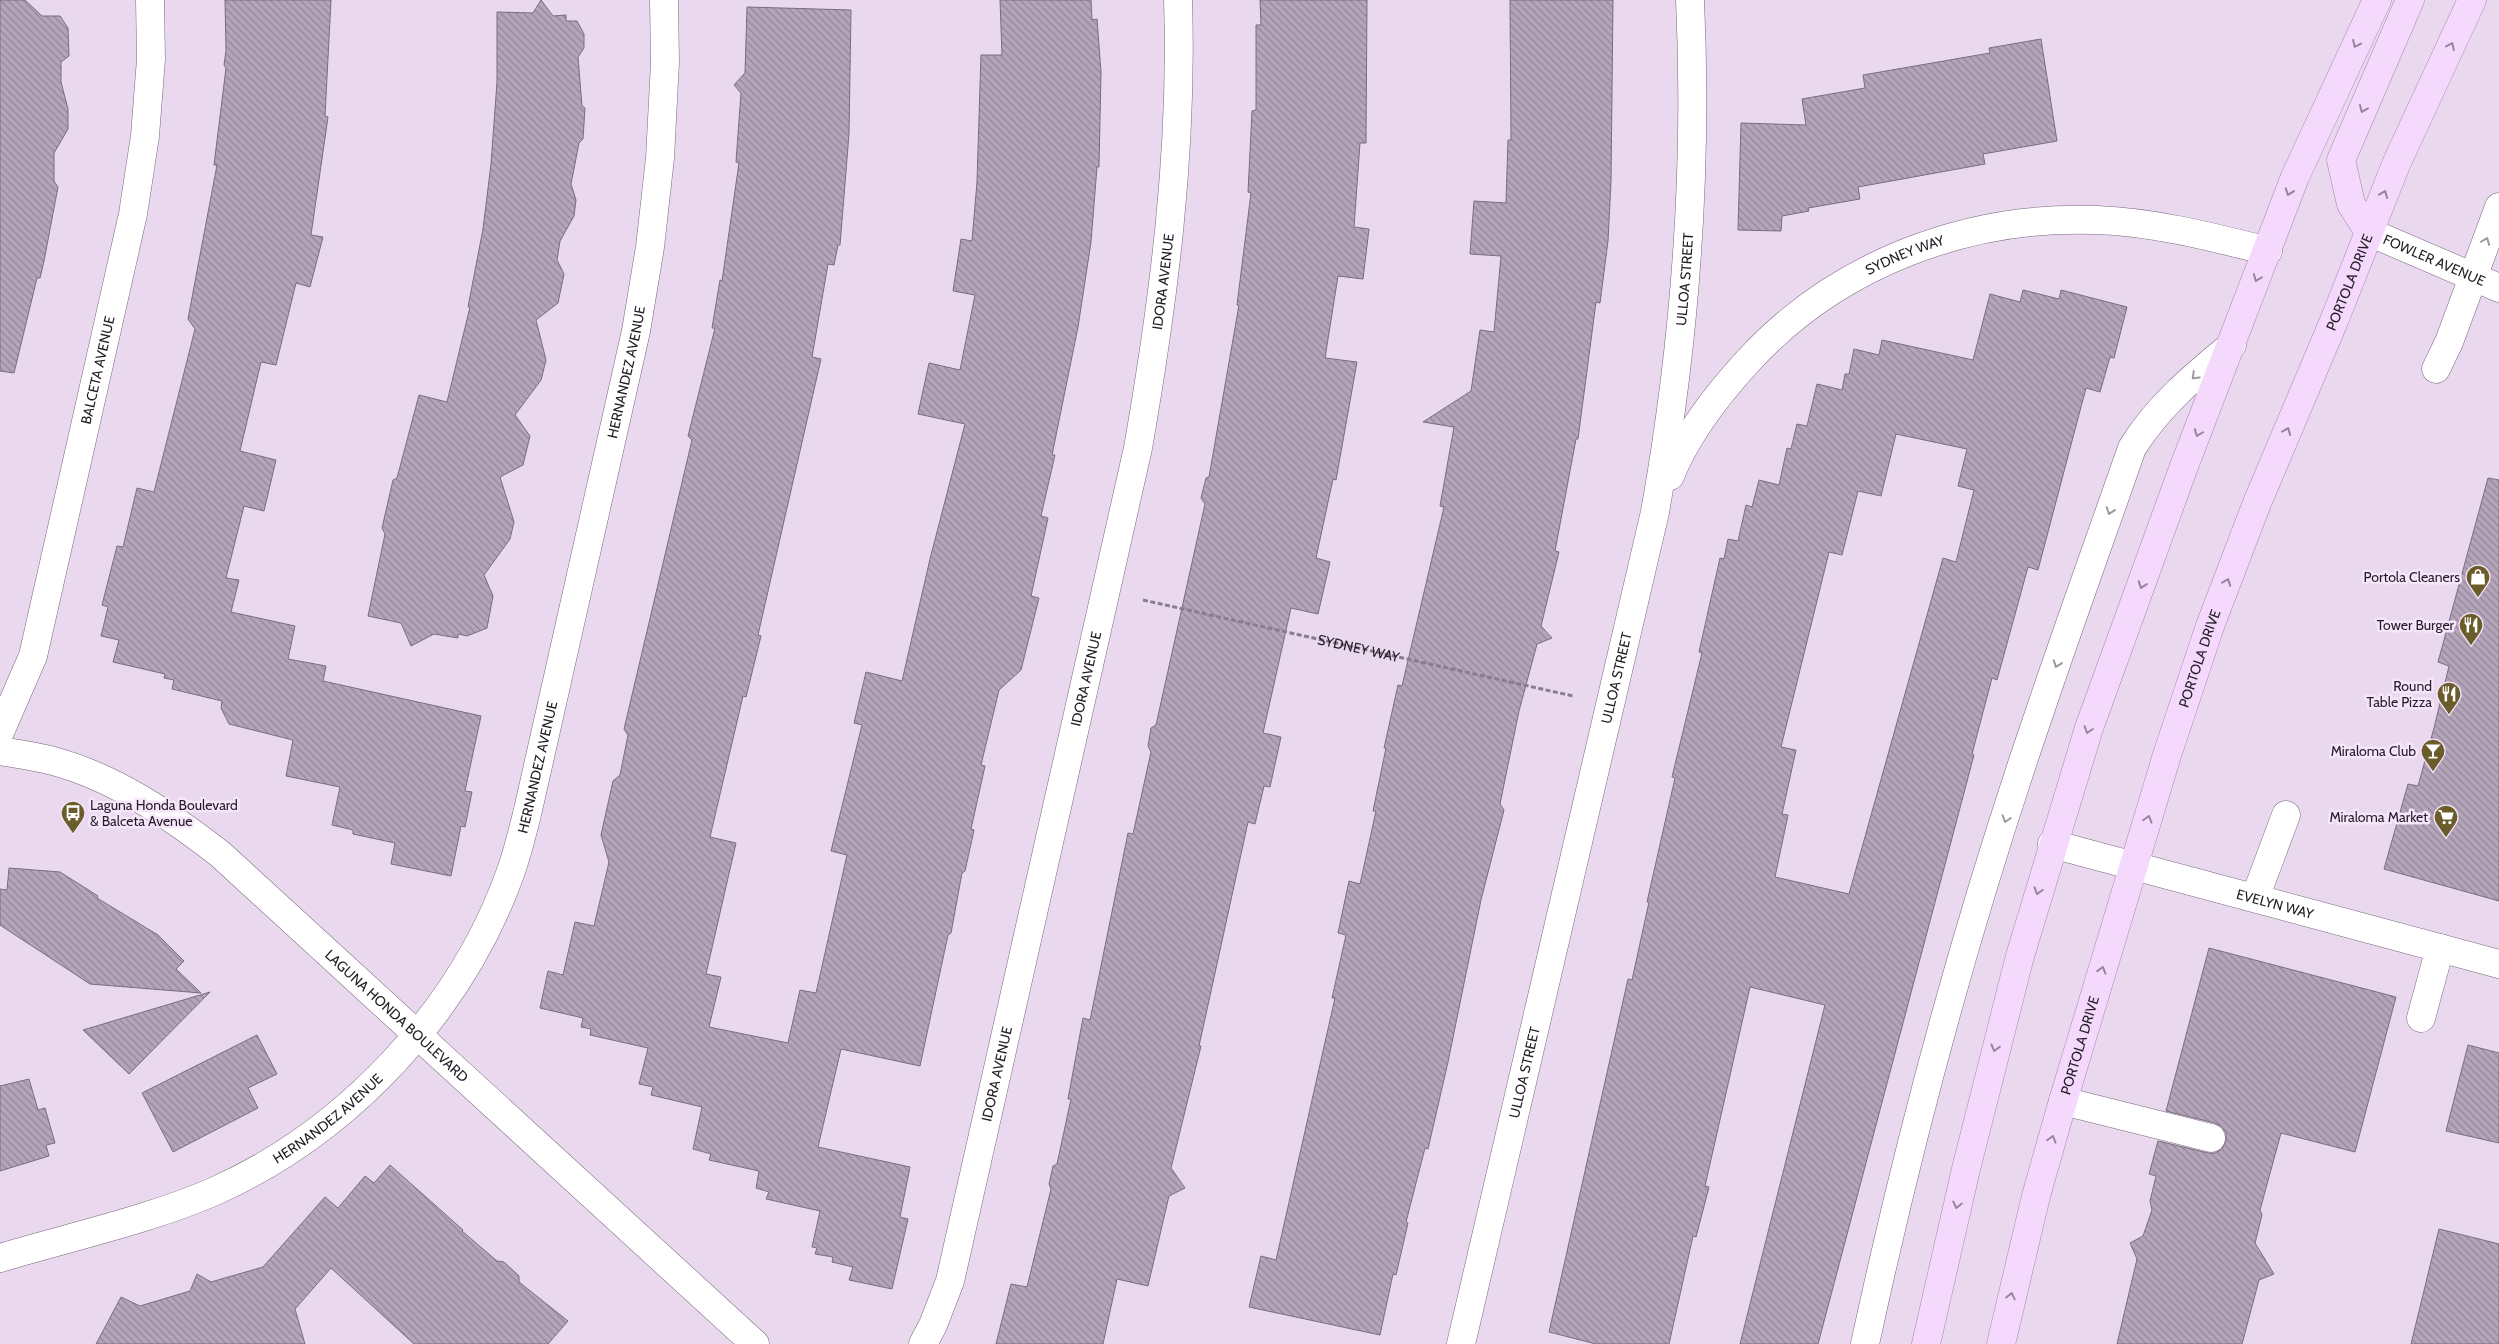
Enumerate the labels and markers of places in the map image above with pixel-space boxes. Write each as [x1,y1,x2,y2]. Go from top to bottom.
shop icon: Portola Cleaners [2465,564,2491,598]
place label: Portola Cleaners [2364,568,2460,586]
restaurant icon: Tower Burger [2458,612,2484,646]
place label: Tower Burger [2377,616,2455,634]
place label: Round Table Pizza [2367,677,2432,711]
restaurant icon: Round Table Pizza [2436,681,2462,715]
bar icon: Miraloma Club [2420,738,2446,772]
place label: Miraloma Club [2331,742,2416,760]
place label: Laguna Honda Boulevard & Balceta Avenue [90,796,238,830]
bus stop icon: Laguna Honda Boulevard & Balceta Avenue [60,800,86,834]
supermarket icon: Miraloma Market [2433,804,2459,838]
place label: Miraloma Market [2329,808,2428,826]

